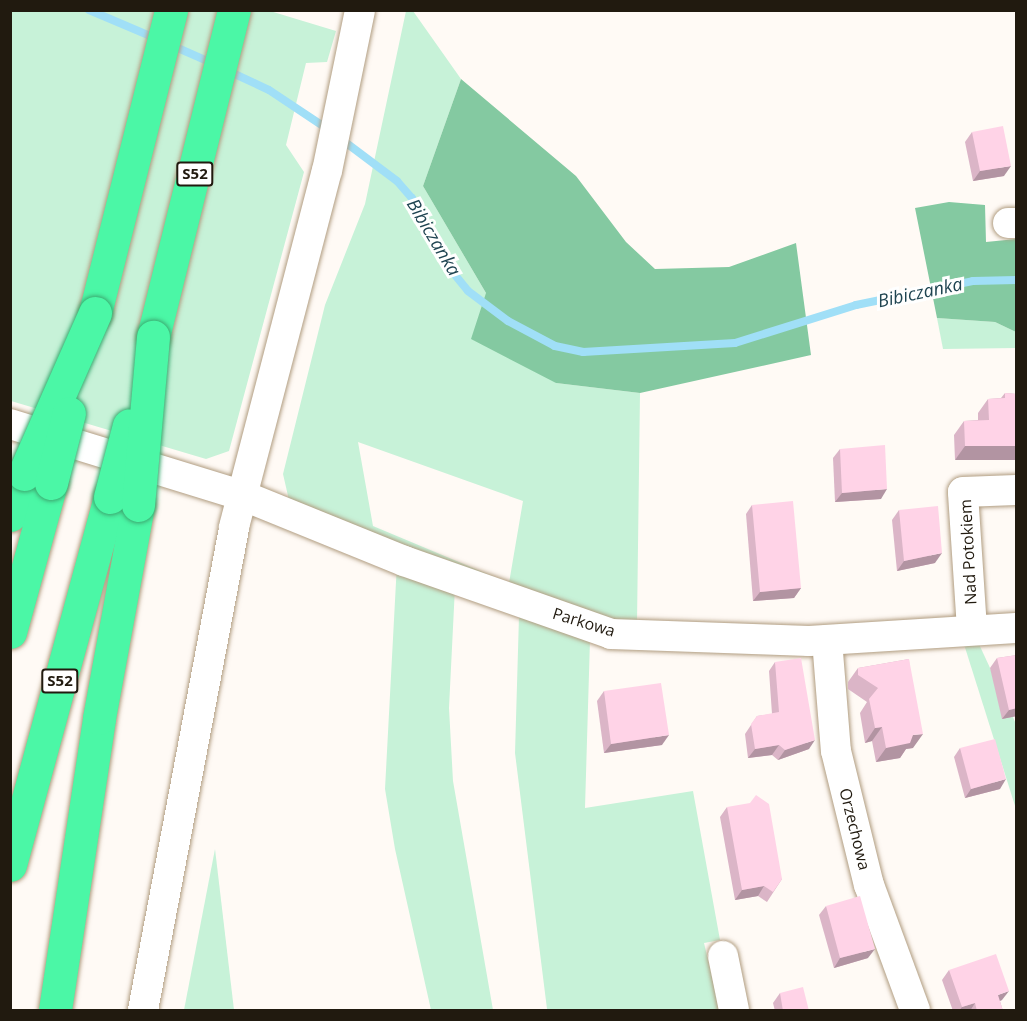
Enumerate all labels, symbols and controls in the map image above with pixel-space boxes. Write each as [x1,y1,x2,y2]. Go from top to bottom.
road number: S52 [176,162,214,186]
water label: Bibiczanka [403,195,465,279]
water label: Bibiczanka [876,273,964,311]
street label: Nad Potokiem [956,499,980,605]
street label: Parkowa [550,603,618,641]
road number: S52 [40,669,80,693]
street label: Orzechowa [836,786,874,872]

